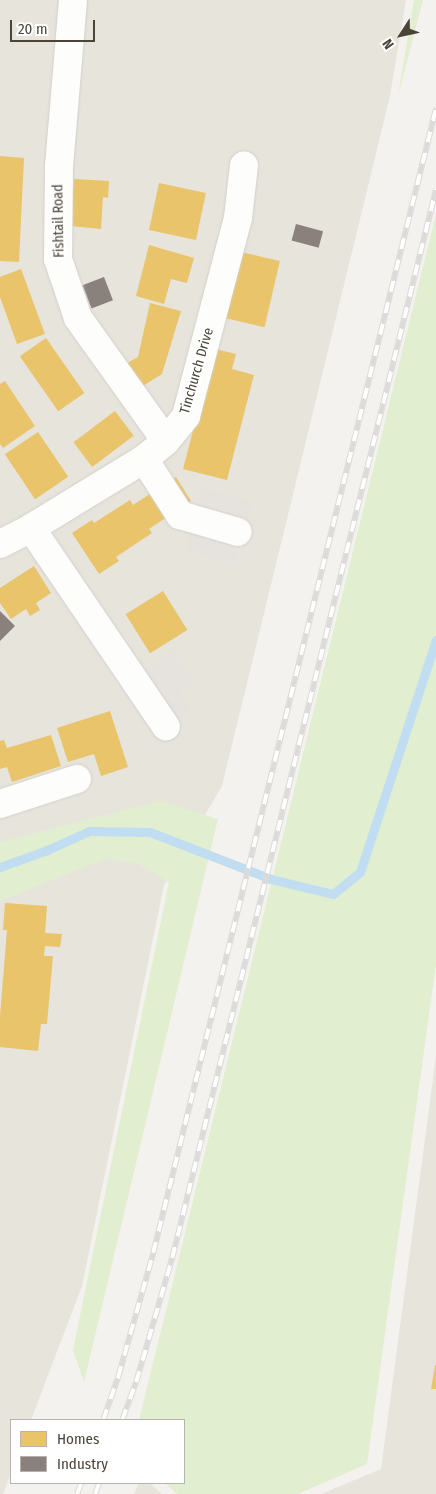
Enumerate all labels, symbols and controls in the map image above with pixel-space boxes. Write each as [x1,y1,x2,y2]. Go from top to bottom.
scale bar [12,10,98,42]
north arrow [376,10,426,60]
text: 20 m [18,20,48,38]
text: N [379,36,398,52]
street label: Fishtail Road [50,184,68,258]
street label: Tinchurch Drive [177,326,217,416]
legend [10,1419,185,1484]
text: Homes [57,1430,99,1448]
text: Industry [57,1455,108,1473]

